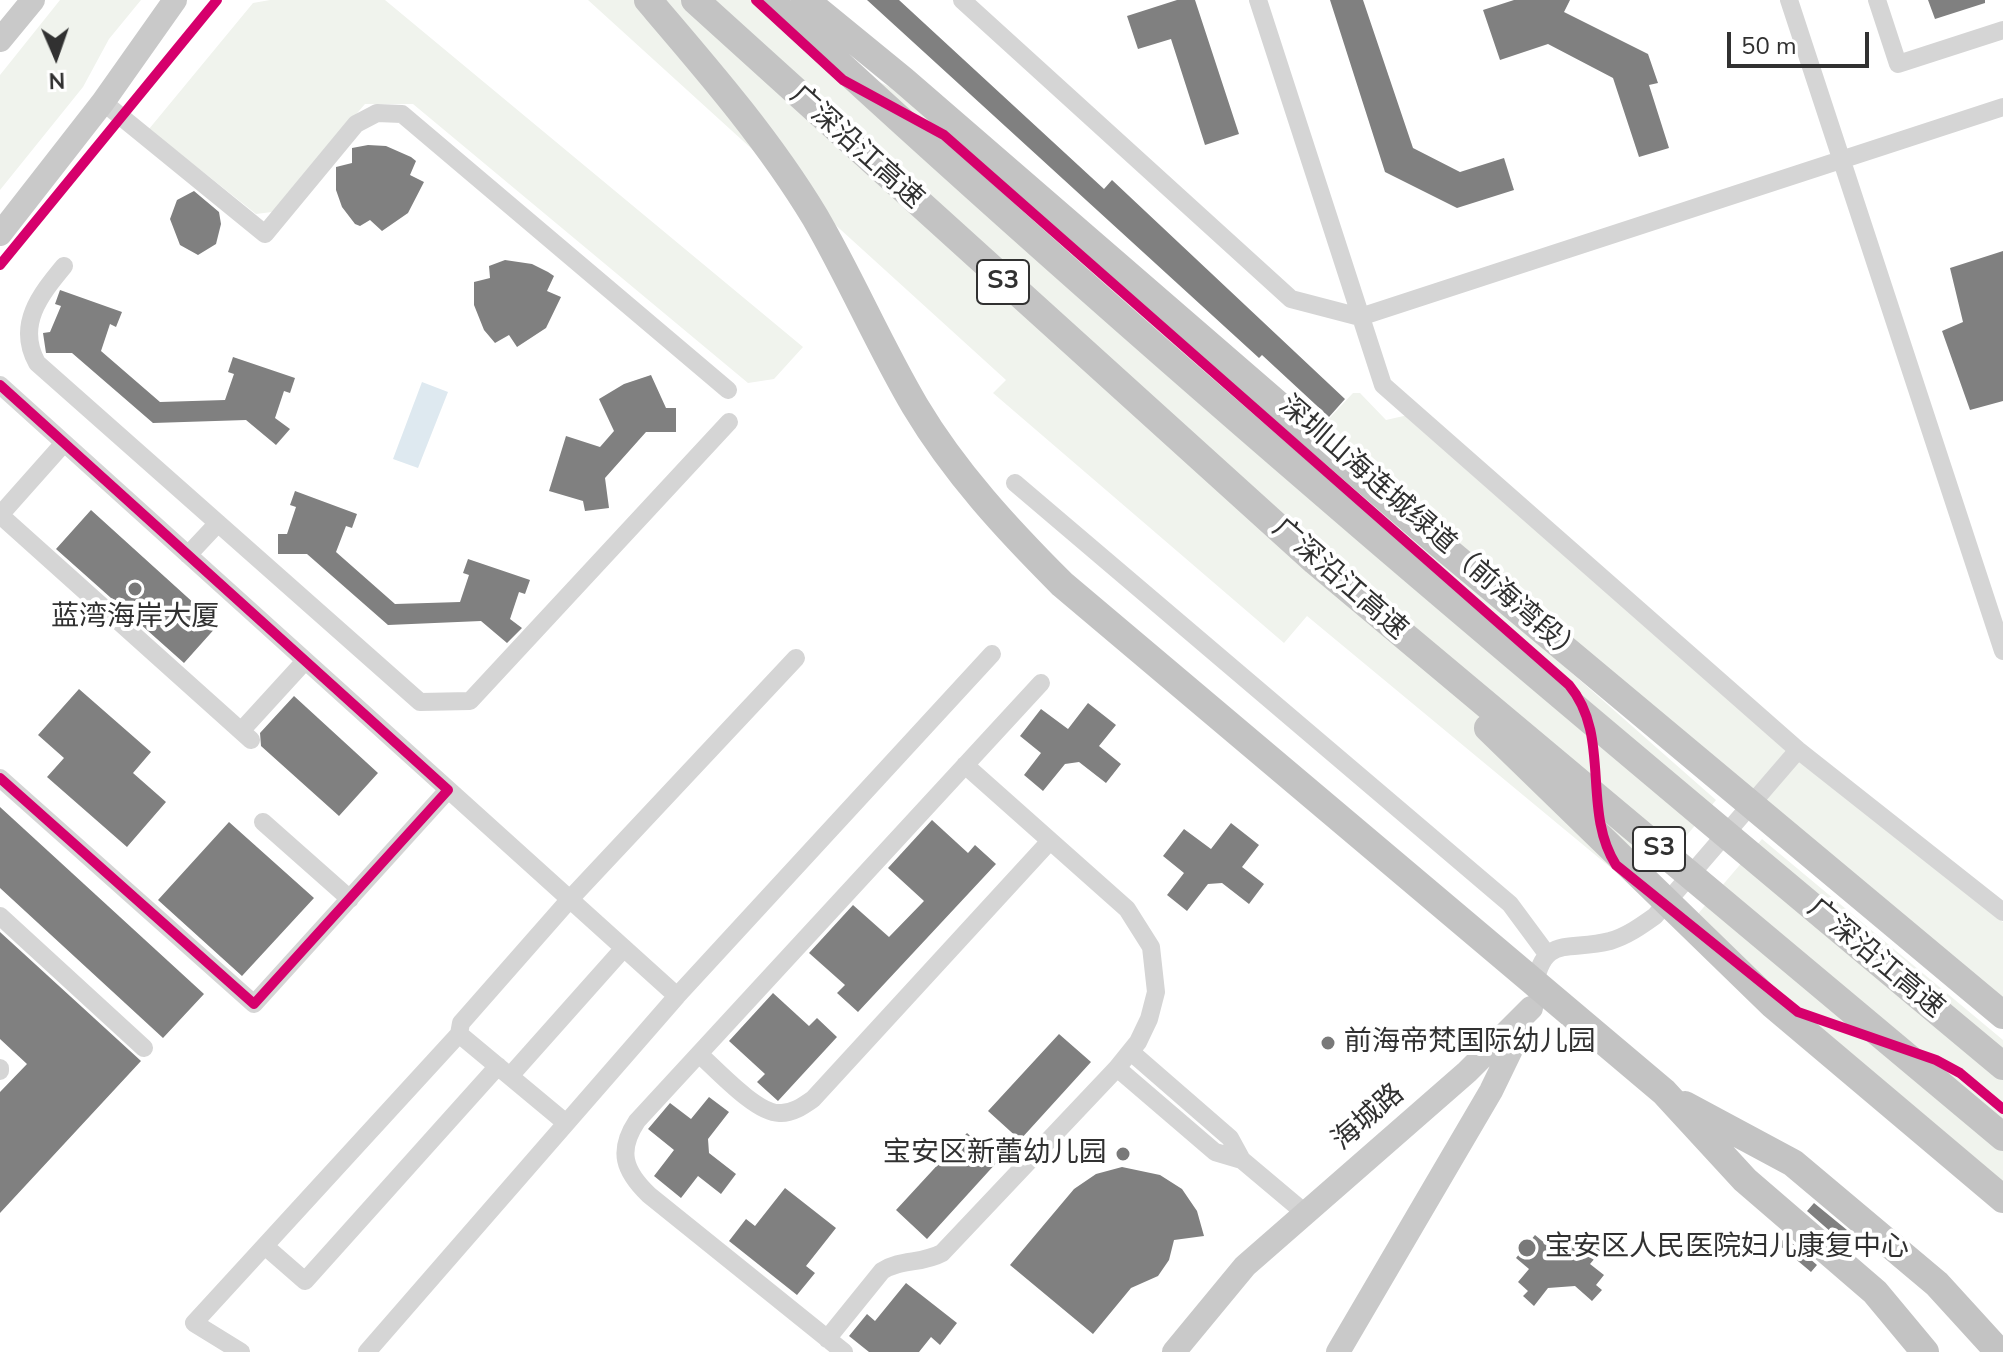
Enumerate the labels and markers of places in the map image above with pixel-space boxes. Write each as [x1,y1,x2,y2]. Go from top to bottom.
marker: 蓝湾海岸大厦 [126,580,144,598]
place label: 蓝湾海岸大厦 [51,601,219,635]
place label: 前海帝梵国际幼儿园 [1344,1026,1596,1060]
marker: 前海帝梵国际幼儿园 [1319,1034,1337,1052]
place label: 宝安区新蕾幼儿园 [883,1137,1107,1171]
marker: 宝安区新蕾幼儿园 [1114,1145,1132,1163]
place label: 宝安区人民医院妇儿康复中心 [1545,1231,1909,1265]
marker: 宝安区人民医院妇儿康复中心 [1516,1237,1538,1259]

